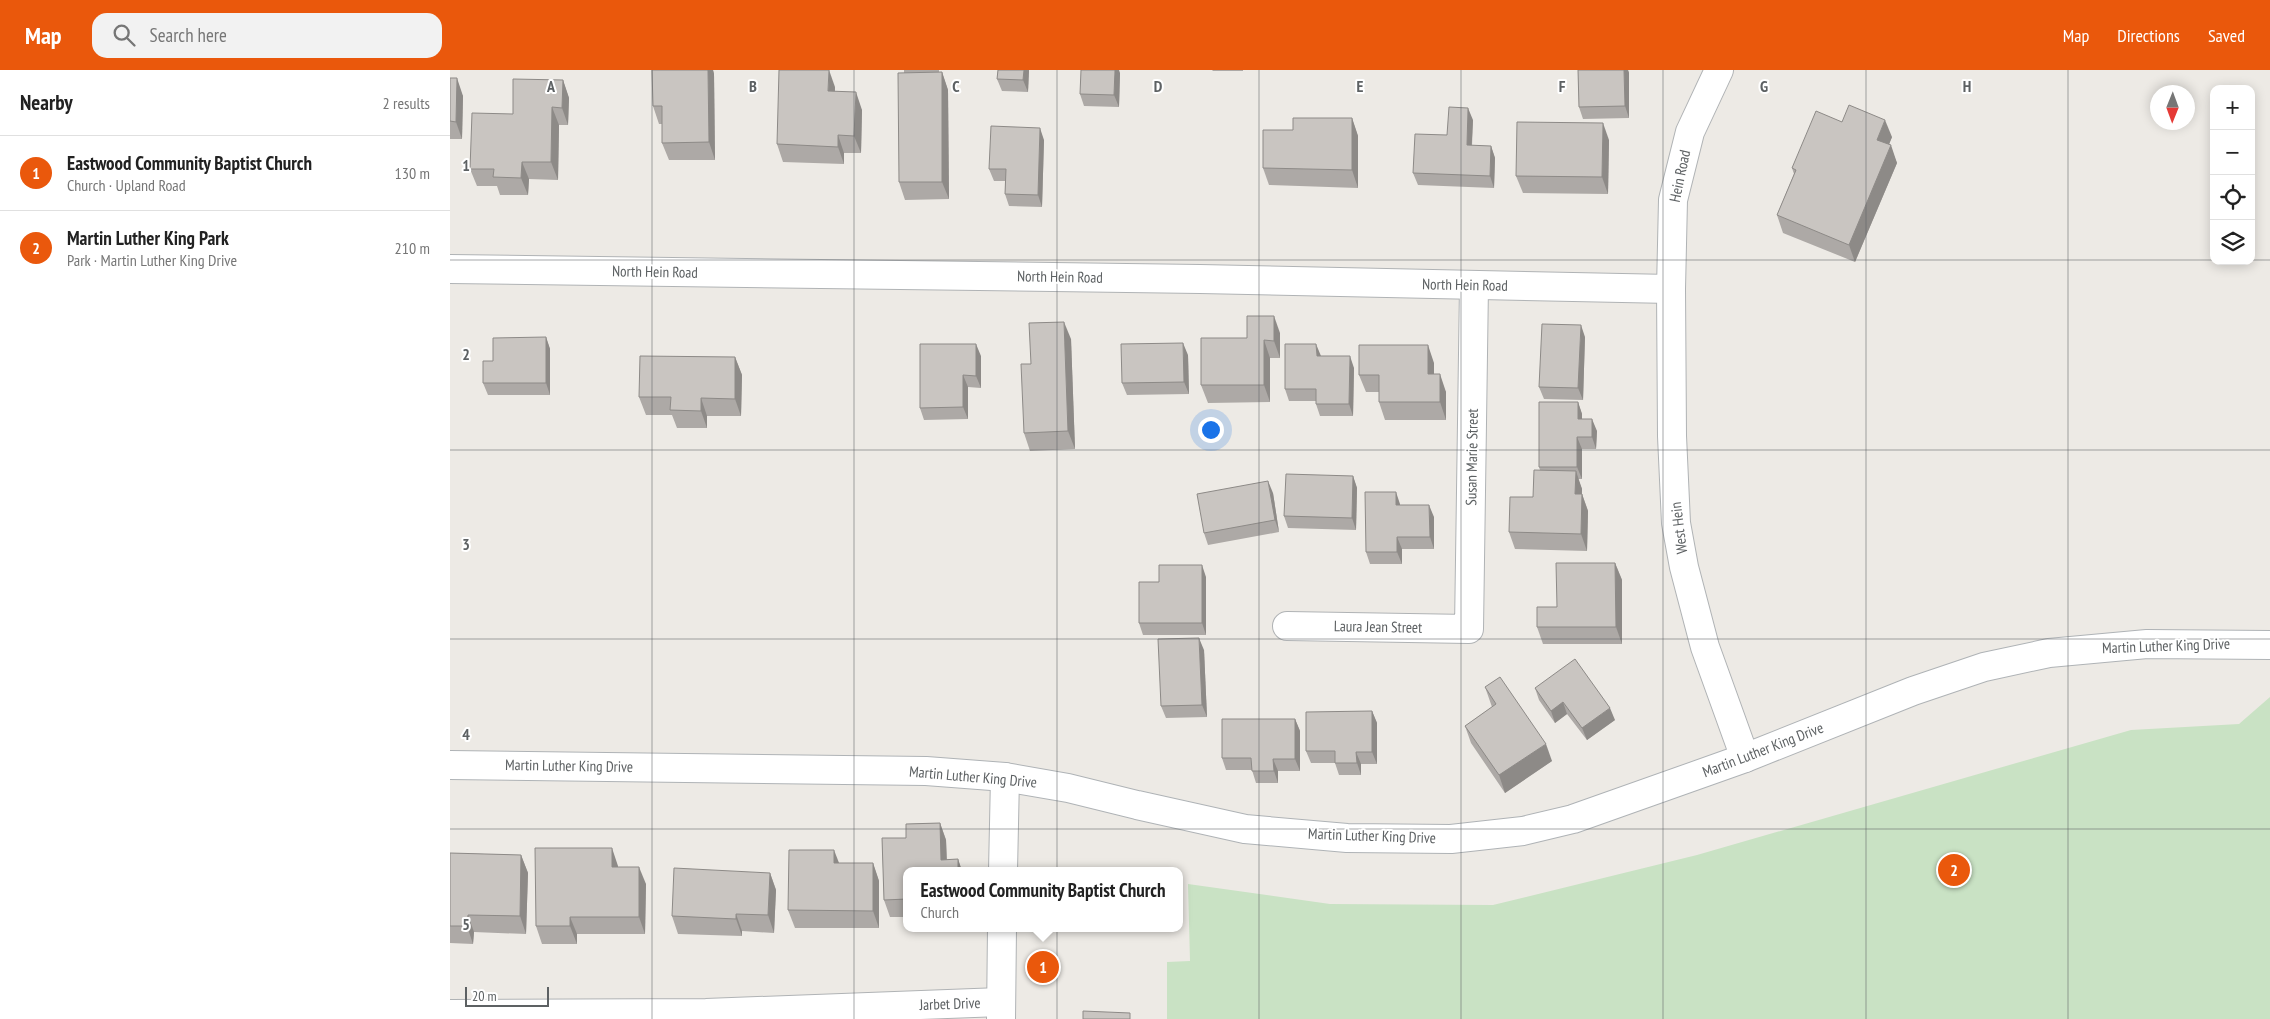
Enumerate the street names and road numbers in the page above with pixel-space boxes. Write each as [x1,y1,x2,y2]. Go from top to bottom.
street label: Hein Road [1665,148,1694,204]
street label: North Hein Road [612,261,698,282]
street label: North Hein Road [1017,266,1103,287]
street label: North Hein Road [1422,274,1508,295]
street label: Susan Marie Street [1461,408,1482,506]
street label: West Hein [1666,501,1691,555]
street label: Laura Jean Street [1334,616,1422,637]
street label: Martin Luther King Drive [2102,634,2230,657]
street label: Martin Luther King Drive [1700,718,1826,781]
street label: Martin Luther King Drive [505,755,633,776]
street label: Martin Luther King Drive [908,761,1038,792]
street label: Martin Luther King Drive [1308,824,1436,847]
street label: Jarbet Drive [918,993,981,1014]

